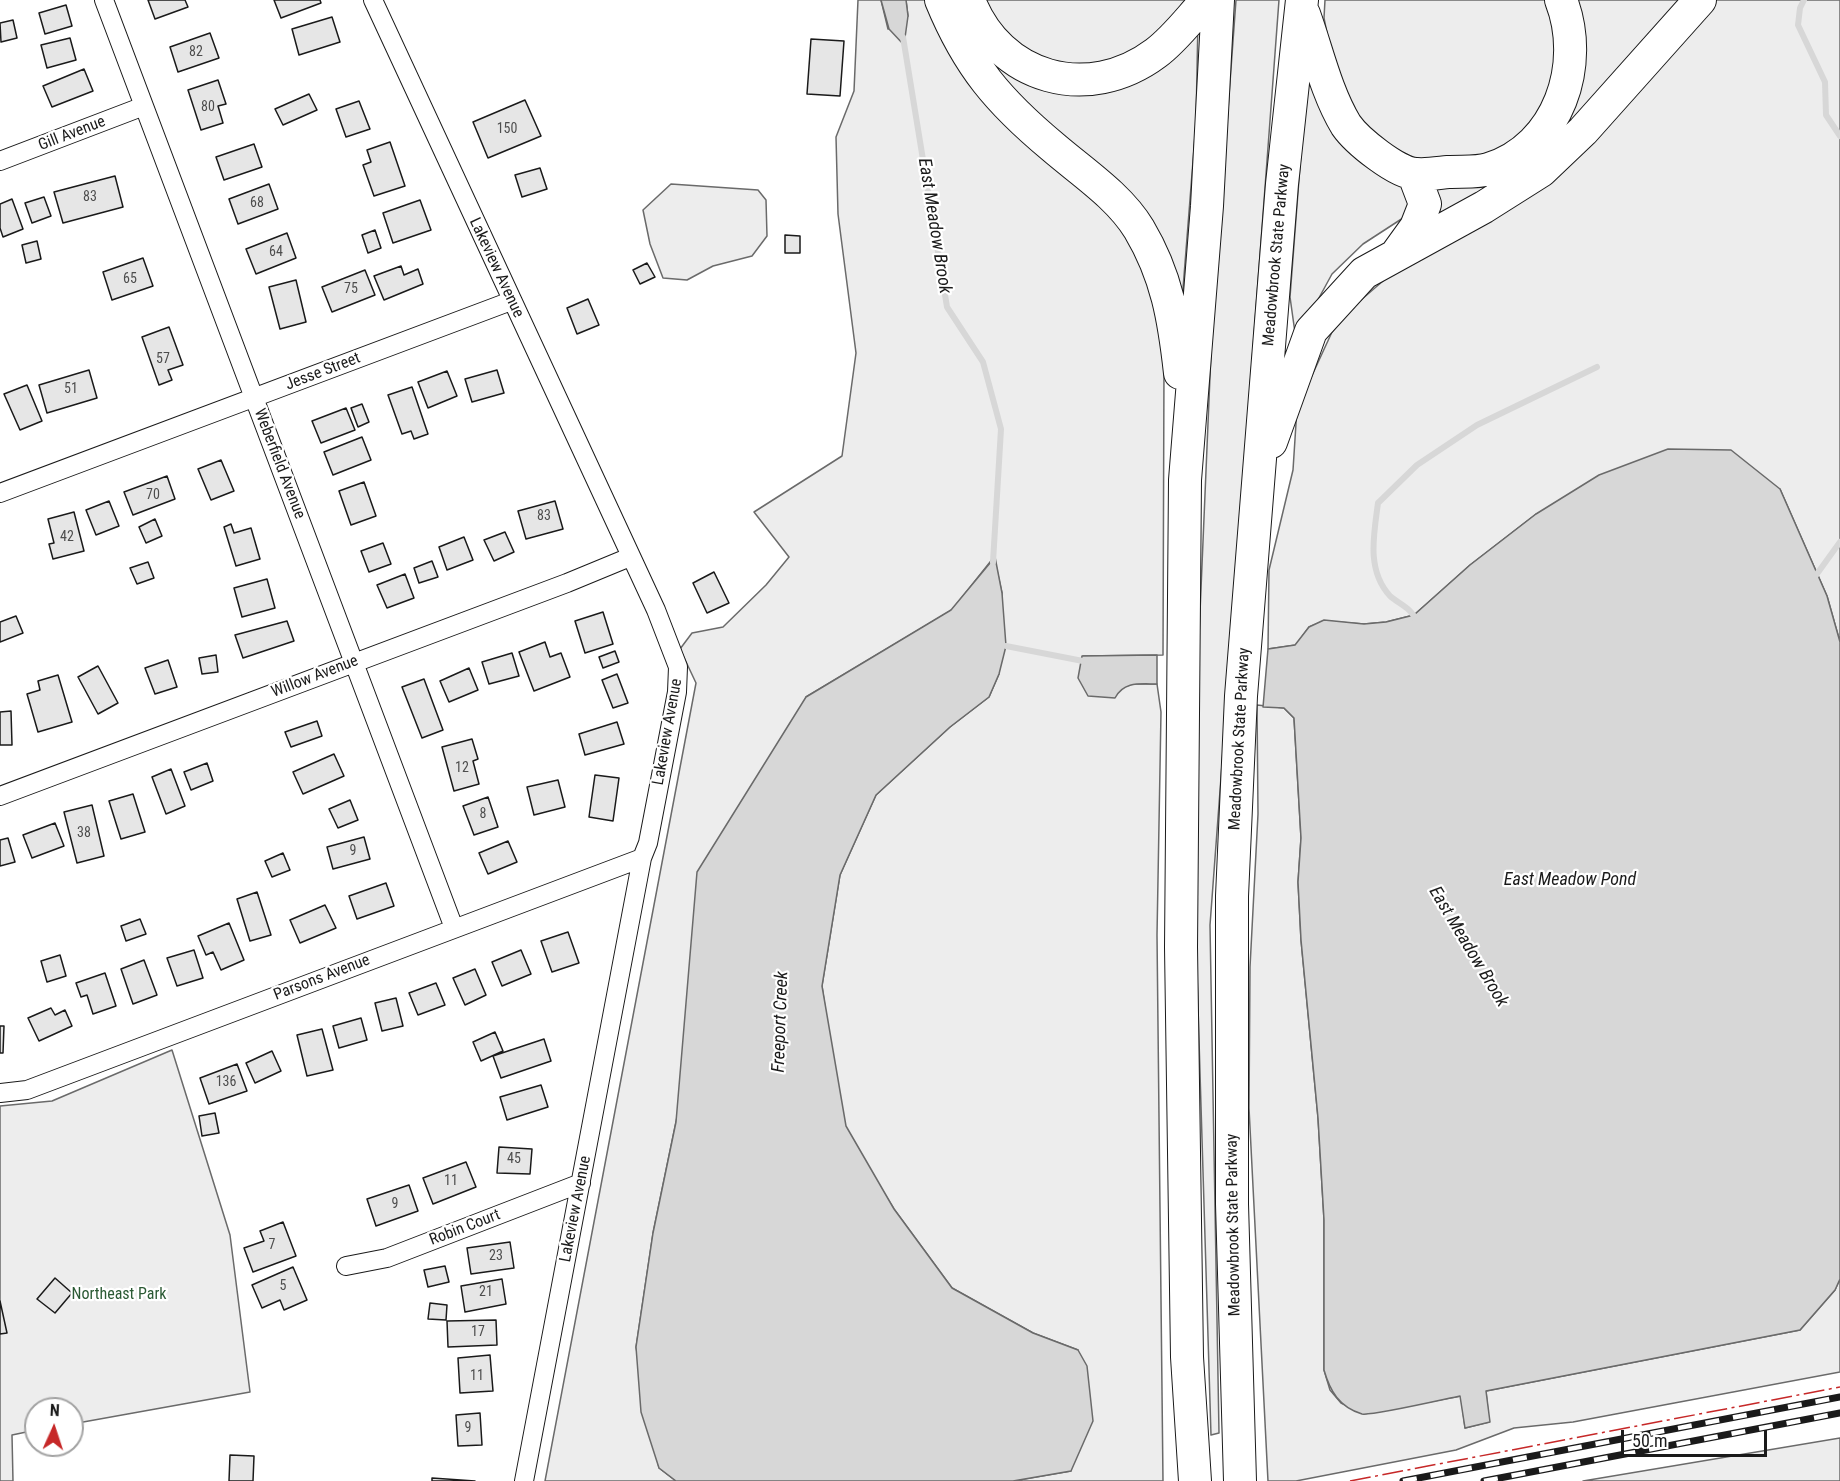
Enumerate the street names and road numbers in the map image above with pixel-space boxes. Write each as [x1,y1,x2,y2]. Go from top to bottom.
street label: Gill Avenue [36,112,108,156]
street label: Meadowbrook State Parkway [1259,163,1295,347]
street label: Lakeview Avenue [465,215,527,321]
street label: Jesse Street [283,349,363,395]
street label: Weberfield Avenue [249,406,309,522]
street label: Meadowbrook State Parkway [1226,647,1254,831]
street label: Willow Avenue [269,652,361,702]
street label: Lakeview Avenue [649,677,687,787]
street label: Parsons Avenue [271,951,373,1005]
street label: Meadowbrook State Parkway [1223,1133,1245,1317]
street label: Lakeview Avenue [556,1154,596,1264]
street label: Robin Court [427,1206,503,1250]

